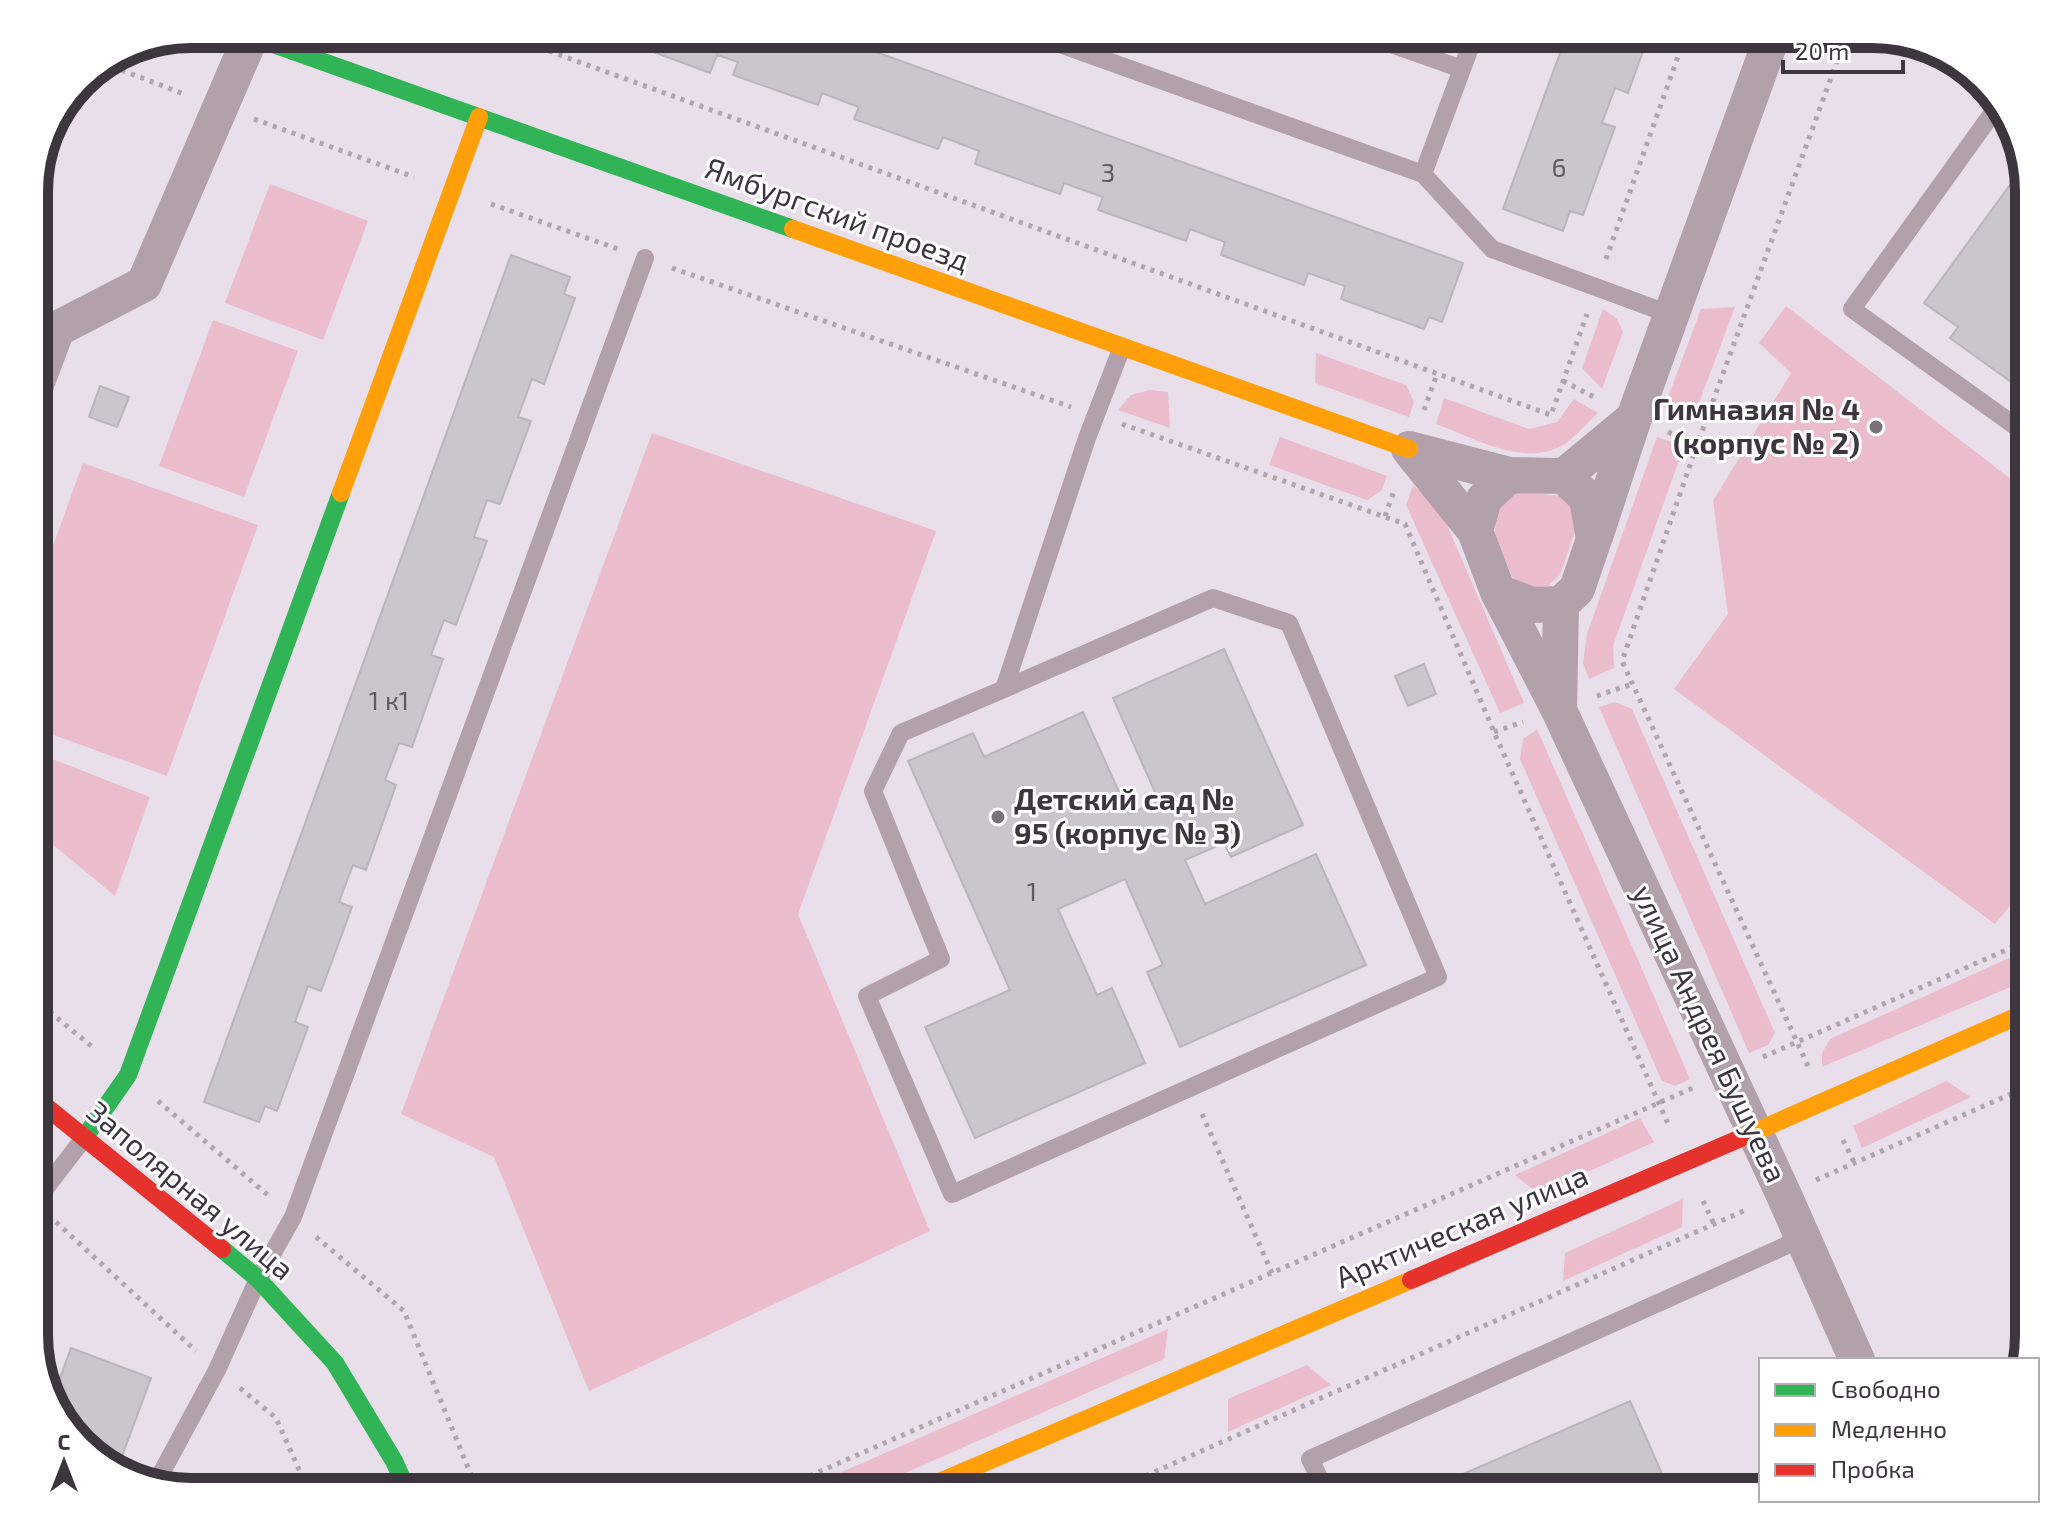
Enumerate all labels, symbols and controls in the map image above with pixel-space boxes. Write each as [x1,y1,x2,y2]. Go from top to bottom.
scale bar [1783,24,1903,74]
text: 20 m [1795,36,1849,65]
street label: Ямбургский проезд [701,149,974,279]
house number: 6 [1552,151,1566,182]
house number: 3 [1101,156,1115,187]
place label: Гимназия № 4 (корпус № 2) [1653,390,1860,461]
marker: Гимназия № 4 (корпус № 2) [1867,418,1885,436]
house number: 1 к1 [369,684,409,715]
place label: Детский сад № 95 (корпус № 3) [1014,780,1241,851]
marker: Детский сад № 95 (корпус № 3) [989,808,1007,826]
house number: 1 [1027,875,1037,906]
street label: улица Андрея Бушуева [1625,879,1796,1188]
street label: Заполярная улица [80,1093,302,1287]
street label: Арктическая улица [1330,1156,1593,1296]
legend [1759,1358,2039,1502]
text: Свободно [1831,1374,1941,1403]
text: Медленно [1831,1414,1947,1443]
north arrow [24,1422,104,1502]
text: С [58,1428,71,1454]
text: Пробка [1831,1454,1915,1483]

